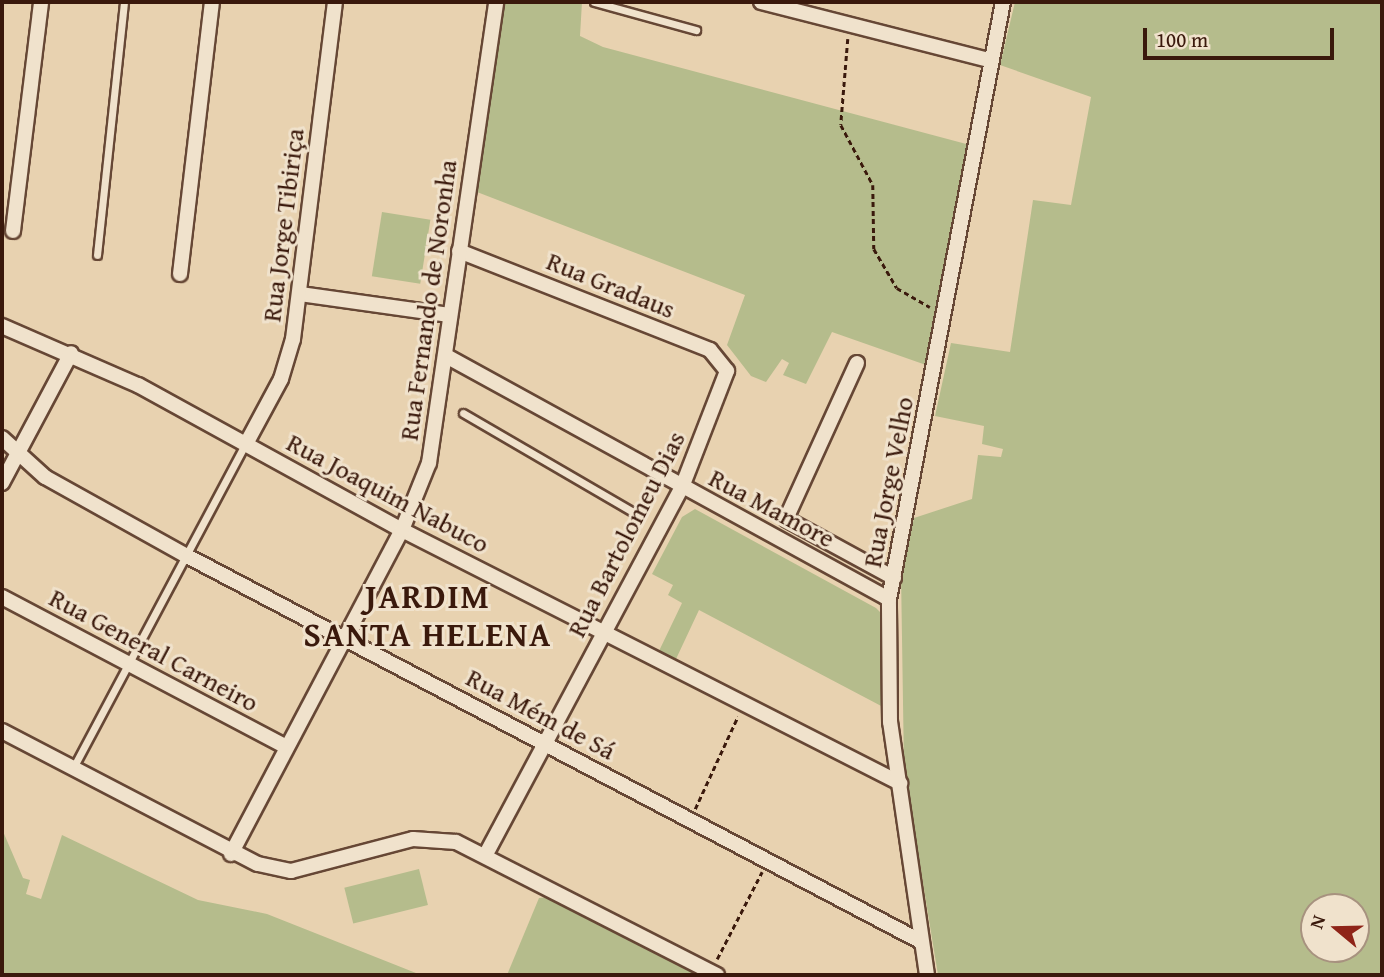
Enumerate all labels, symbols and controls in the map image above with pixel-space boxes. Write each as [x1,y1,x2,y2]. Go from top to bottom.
scale bar [1146,14,1337,58]
text: 100 m [1156,24,1208,55]
street label: Rua Jorge Tibiriça [256,127,310,323]
street label: Rua Fernando de Noronha [393,158,463,442]
street label: Rua Gradaus [542,245,680,325]
street label: Rua Jorge Velho [856,394,920,570]
street label: Rua Bartolomeu Dias [561,426,691,642]
street label: Rua Joaquim Nabuco [282,427,494,559]
street label: Rua Mamore [704,462,840,554]
district label: JARDIM SANTA HELENA [305,577,551,655]
street label: Rua General Carneiro [44,582,264,718]
street label: Rua Mém de Sá [461,662,621,766]
north arrow [1300,893,1370,963]
text: N [1302,911,1332,932]

